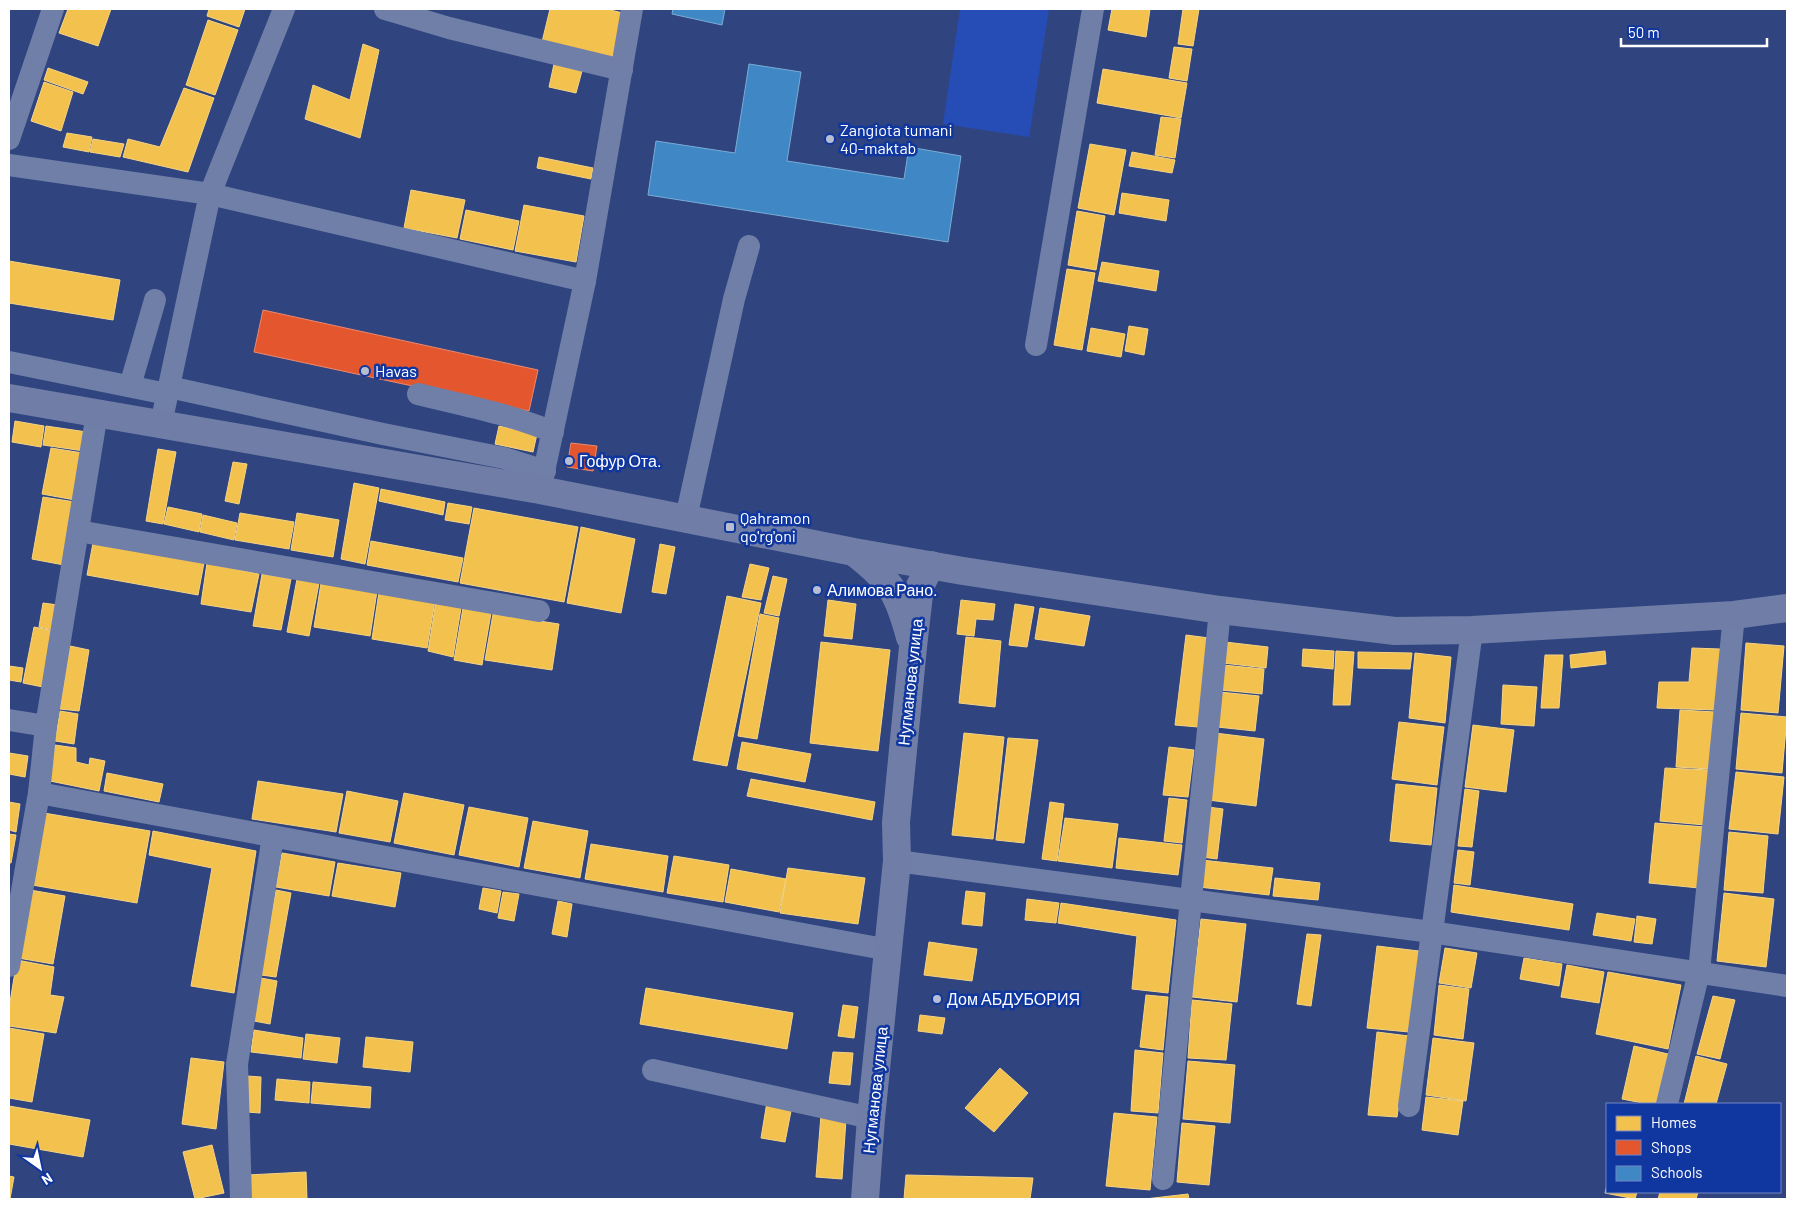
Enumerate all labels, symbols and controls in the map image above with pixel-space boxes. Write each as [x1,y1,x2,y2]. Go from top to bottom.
scale bar [1621,15,1767,47]
text: 50 m [1628,23,1660,41]
place label: Zangiota tumani 40-maktab [840,120,953,157]
marker: Zangiota tumani 40-maktab [824,133,836,145]
place label: Havas [375,361,417,380]
marker: Havas [359,365,371,377]
place label: Гофур Ота. [579,451,661,470]
marker: Гофур Ота. [563,455,575,467]
place label: Qahramon qo'rg'oni [740,508,810,545]
marker: Qahramon qo'rg'oni [724,521,736,533]
place label: Алимова Рано. [827,580,937,599]
marker: Алимова Рано. [811,584,823,596]
street label: Нугманова улица [893,617,926,746]
place label: Дом АБДУБОРИЯ [947,989,1080,1008]
marker: Дом АБДУБОРИЯ [931,993,943,1005]
street label: Нугманова улица [858,1025,891,1154]
legend [1606,1103,1781,1193]
text: Homes [1651,1113,1696,1131]
text: Shops [1651,1138,1691,1156]
north arrow [15,1143,65,1193]
text: Schools [1651,1163,1703,1181]
text: N [39,1170,56,1189]

